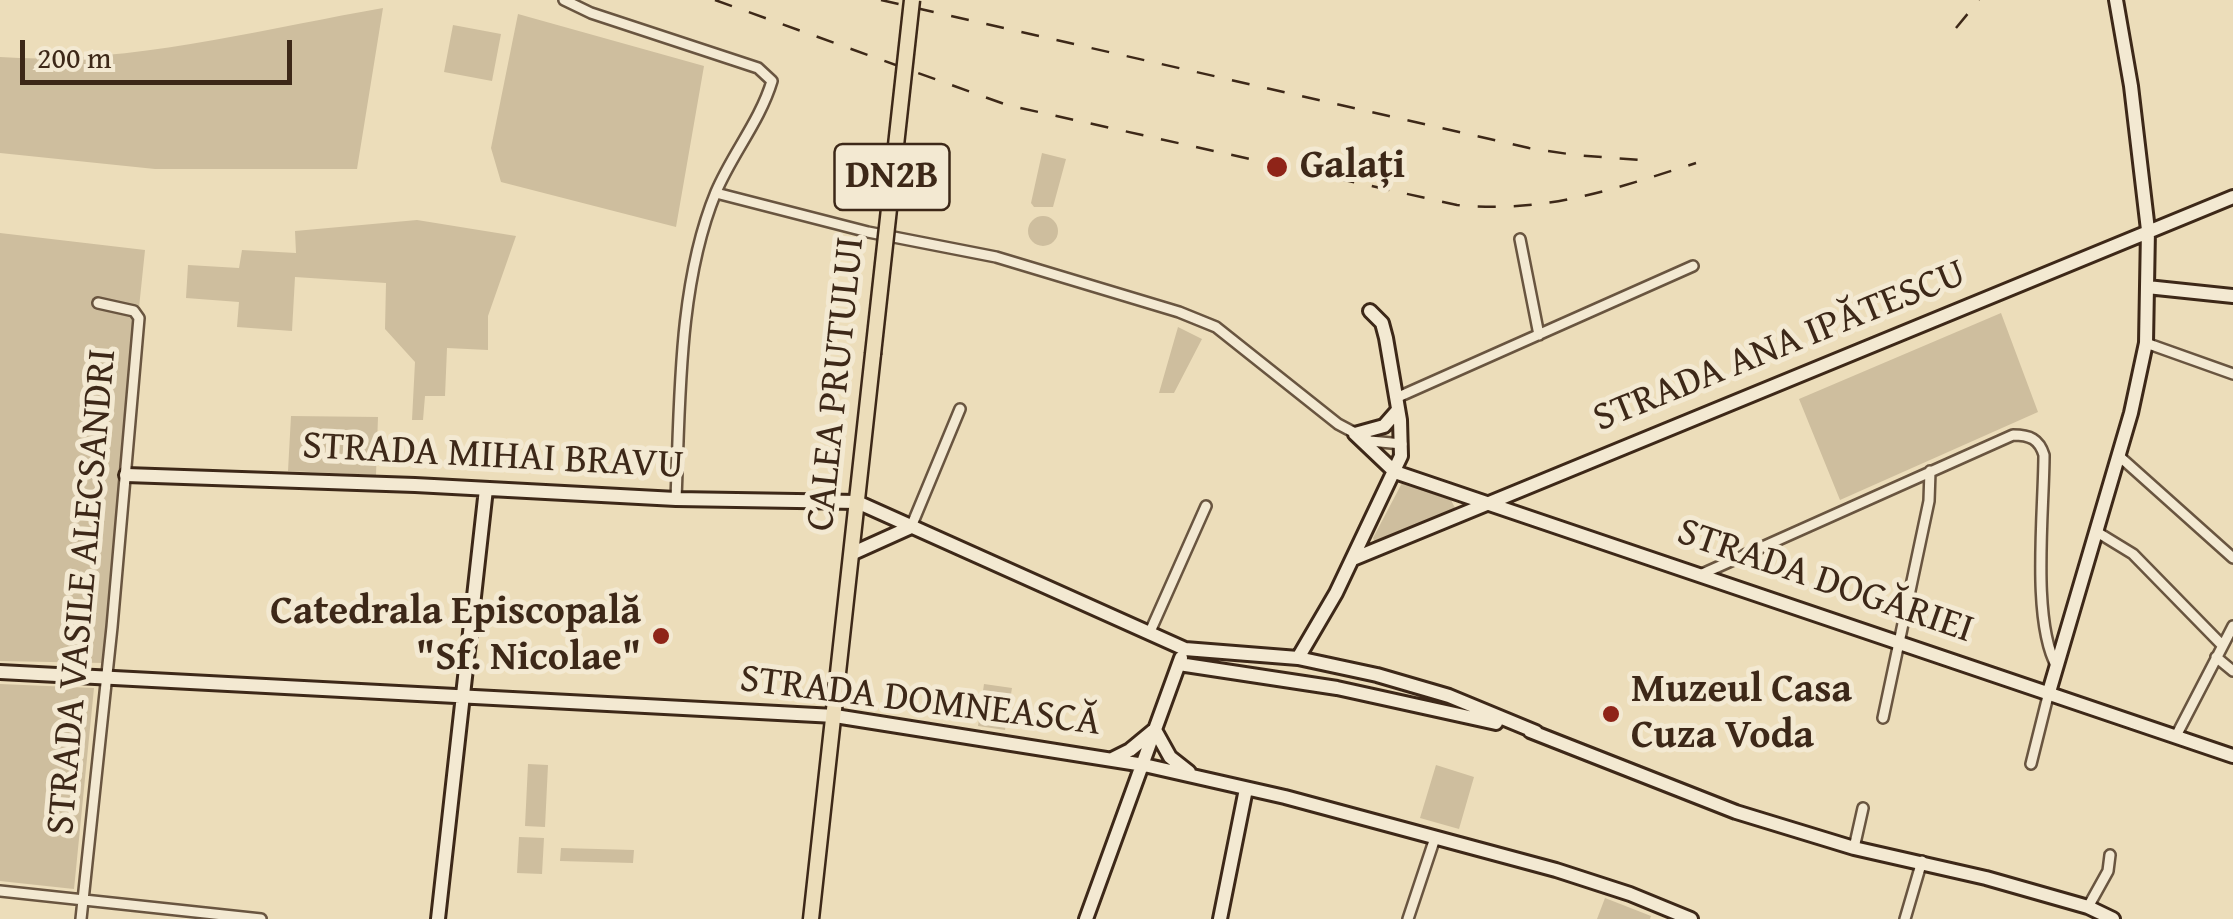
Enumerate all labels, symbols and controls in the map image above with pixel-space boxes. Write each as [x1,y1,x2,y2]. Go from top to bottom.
scale bar [25,20,298,82]
text: 200 m [37,35,111,79]
place label: Galați [1300,143,1405,191]
road number: DN2B [834,144,950,210]
marker: Galați [1264,154,1290,180]
street label: CALEA PRUTULUI [798,235,876,533]
street label: STRADA ANA IPĂTESCU [1587,250,1973,444]
street label: STRADA VASILE ALECSANDRI [38,347,128,837]
street label: STRADA MIHAI BRAVU [301,423,685,491]
street label: STRADA DOGĂRIEI [1671,509,1979,655]
place label: Catedrala Episcopală "Sf. Nicolae" [270,589,641,683]
marker: Catedrala Episcopală "Sf. Nicolae" [650,625,672,647]
street label: STRADA DOMNEASCĂ [737,656,1103,748]
place label: Muzeul Casa Cuza Voda [1631,667,1852,761]
marker: Muzeul Casa Cuza Voda [1600,703,1622,725]

